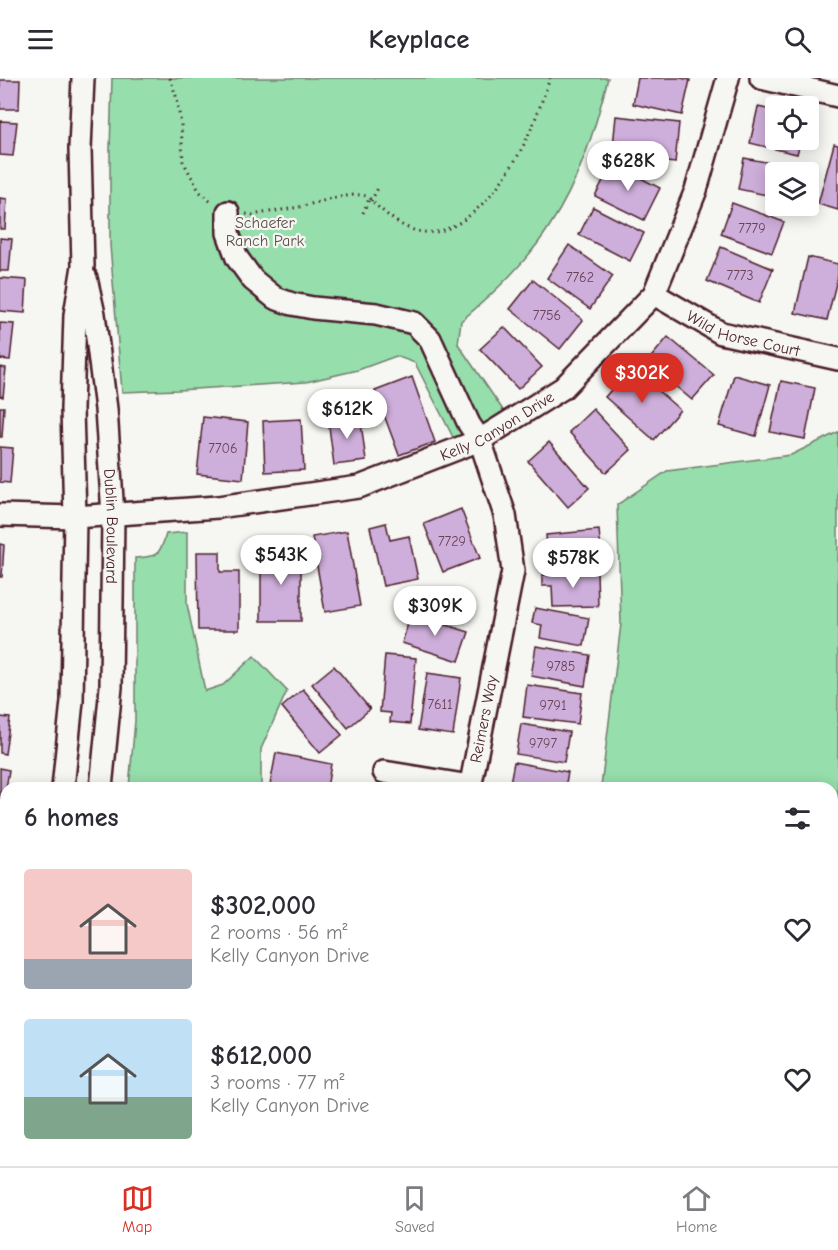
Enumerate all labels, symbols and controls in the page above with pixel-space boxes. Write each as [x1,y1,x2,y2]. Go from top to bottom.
icon: menu [24,23,57,56]
icon: search [781,23,814,56]
text: Keyplace [369,24,469,55]
map controls [765,96,819,216]
button: locate [765,96,819,150]
pin: $628K [586,141,670,192]
text: $628K [601,149,655,172]
button: layers [765,162,819,216]
park label: Schaefer Ranch Park [226,214,305,250]
house number: 7779 [738,220,766,237]
house number: 7773 [727,267,753,284]
house number: 7762 [566,269,594,286]
house number: 7756 [533,307,561,324]
street label: Wild Horse Court [683,307,802,360]
pin: $302K [600,353,684,404]
text: $302K [615,361,669,384]
street label: Kelly Canyon Drive [438,388,558,465]
pin: $612K [305,389,389,440]
text: $612K [321,397,373,420]
house number: 7706 [208,440,238,457]
street label: Dublin Boulevard [100,468,121,584]
house number: 7729 [438,533,466,550]
pin: $543K [239,535,323,586]
pin: $578K [531,538,615,589]
text: $543K [254,543,308,566]
text: $578K [547,546,599,569]
pin: $309K [393,586,477,637]
text: $309K [407,594,463,617]
house number: 9785 [547,658,575,675]
street label: Reimers Way [467,673,501,764]
house number: 7611 [427,696,453,713]
house number: 9791 [540,697,567,714]
house number: 9797 [529,735,557,752]
icon: filters [781,802,814,835]
text: 6 homes [24,803,119,833]
text: $302,000 [210,891,316,921]
icon: home [72,893,144,965]
icon: heart [781,913,814,946]
text: 2 rooms · 56 m² [210,921,348,944]
text: Kelly Canyon Drive [210,944,369,967]
text: $612,000 [210,1041,312,1071]
icon: home [72,1043,144,1115]
icon: heart [781,1063,814,1096]
text: 3 rooms · 77 m² [210,1071,344,1094]
text: Kelly Canyon Drive [210,1094,369,1117]
tab: Map [121,1182,154,1236]
tab: Saved [395,1182,435,1236]
tab: Home [676,1182,717,1236]

